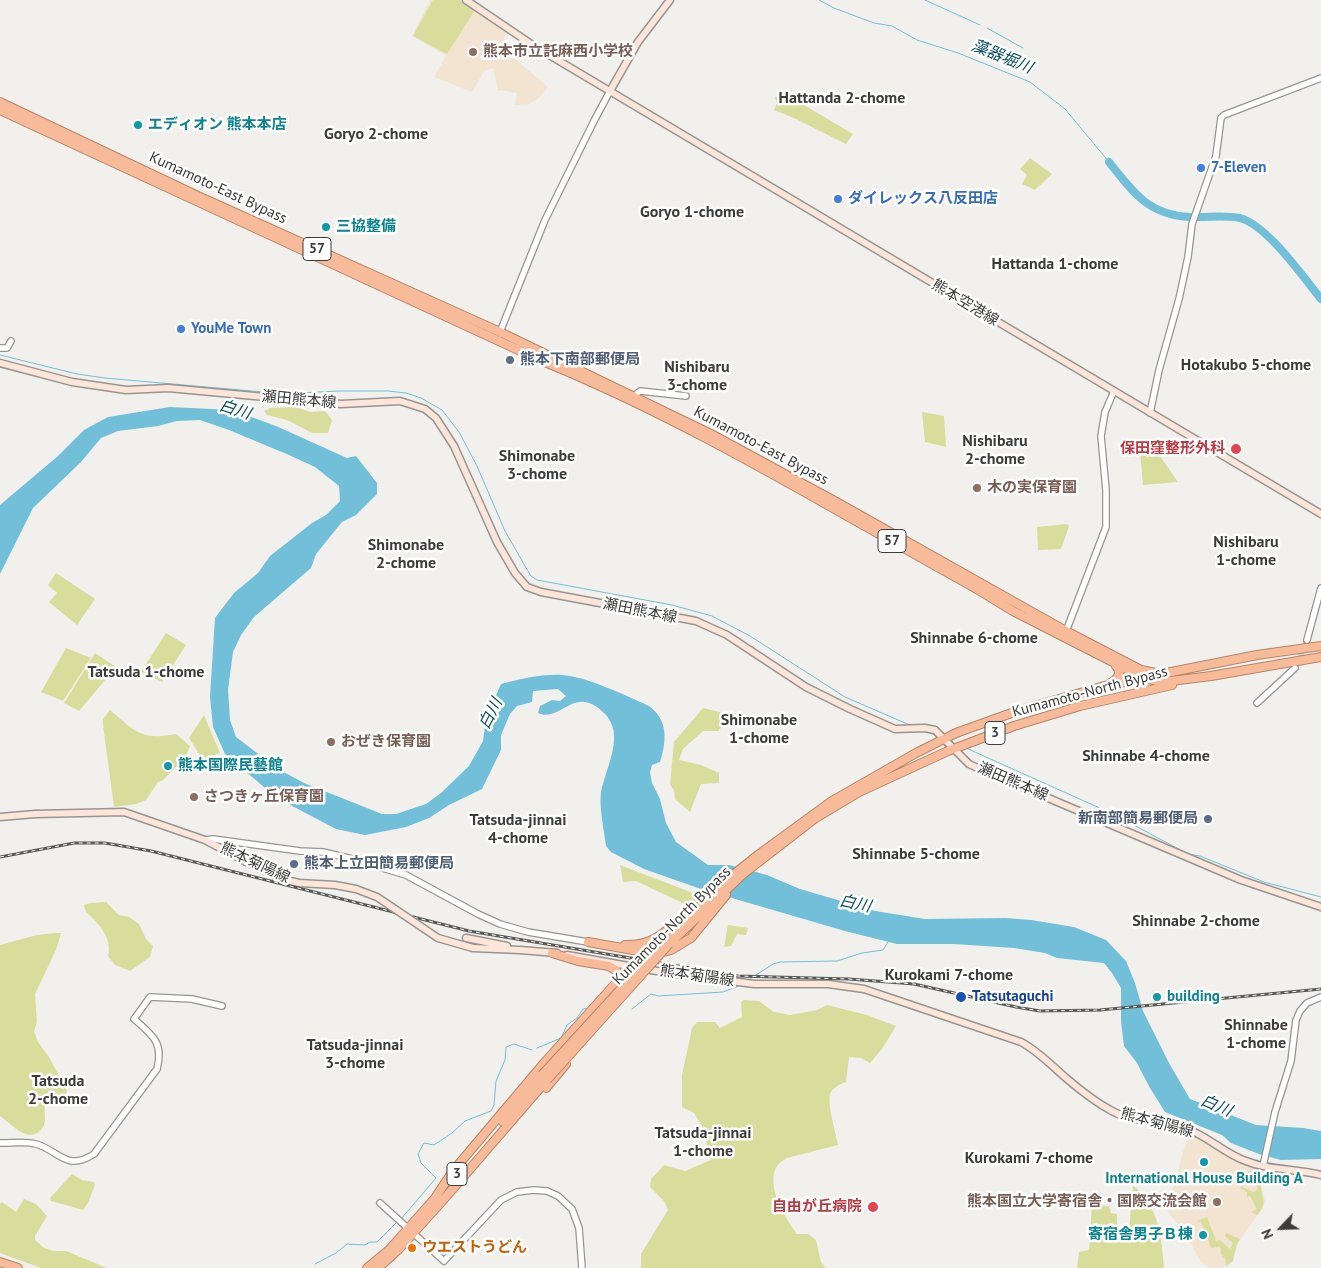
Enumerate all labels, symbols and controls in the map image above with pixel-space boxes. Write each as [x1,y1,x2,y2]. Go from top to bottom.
water label: 藻器堀川 [969,36,1035,78]
place label: 熊本市立託麻西小学校 [483,43,633,61]
marker: 熊本市立託麻西小学校 [467,46,479,58]
district label: Hattanda 2-chome [779,88,905,108]
place label: エディオン 熊本本店 [148,116,287,134]
marker: エディオン 熊本本店 [132,119,144,131]
district label: Goryo 2-chome [324,124,428,144]
street label: Kumamoto-East Bypass [146,148,290,228]
place label: 7-Eleven [1211,159,1266,177]
marker: 7-Eleven [1195,162,1207,174]
place label: ダイレックス八反田店 [848,190,998,208]
marker: ダイレックス八反田店 [832,193,844,205]
district label: Goryo 1-chome [640,202,744,222]
place label: 三協整備 [336,218,396,236]
marker: 三協整備 [320,221,332,233]
road number: 57 [303,238,331,260]
district label: Hattanda 1-chome [992,254,1118,274]
street label: 熊本空港線 [928,276,1002,330]
place label: YouMe Town [191,320,271,338]
marker: YouMe Town [175,323,187,335]
place label: 熊本下南部郵便局 [520,351,640,369]
marker: 熊本下南部郵便局 [504,354,516,366]
district label: Hotakubo 5-chome [1181,355,1311,375]
district label: Nishibaru 3-chome [664,357,730,395]
street label: 瀬田熊本線 [261,388,337,412]
water label: 白川 [217,396,253,424]
street label: Kumamoto-East Bypass [691,403,831,489]
district label: Nishibaru 2-chome [962,431,1028,469]
place label: 保田窪整形外科 [1120,440,1225,458]
marker: 保田窪整形外科 [1229,442,1243,456]
district label: Shimonabe 3-chome [499,446,575,484]
place label: 木の実保育園 [987,479,1077,497]
marker: 木の実保育園 [971,482,983,494]
road number: 57 [878,530,906,552]
district label: Nishibaru 1-chome [1213,532,1279,570]
district label: Shimonabe 2-chome [368,535,444,573]
street label: 瀬田熊本線 [601,595,679,627]
district label: Shinnabe 6-chome [910,628,1038,648]
district label: Tatsuda 1-chome [88,662,204,682]
street label: Kumamoto-North Bypass [1010,663,1170,721]
water label: 白川 [475,695,507,733]
district label: Shimonabe 1-chome [721,710,797,748]
road number: 3 [985,721,1005,744]
place label: おぜき保育園 [341,733,431,751]
marker: おぜき保育園 [325,736,337,748]
district label: Shinnabe 4-chome [1082,746,1210,766]
place label: 熊本国際民藝館 [178,757,283,775]
street label: 瀬田熊本線 [975,759,1051,805]
marker: 熊本国際民藝館 [162,760,174,772]
place label: さつきヶ丘保育園 [204,788,324,806]
marker: さつきヶ丘保育園 [188,791,200,803]
district label: Tatsuda-jinnai 4-chome [470,810,566,848]
place label: 新南部簡易郵便局 [1078,810,1198,828]
marker: 新南部簡易郵便局 [1202,813,1214,825]
street label: 熊本菊陽線 [217,839,293,887]
district label: Shinnabe 5-chome [852,844,980,864]
place label: 熊本上立田簡易郵便局 [304,855,454,873]
marker: 熊本上立田簡易郵便局 [288,858,300,870]
street label: Kumamoto-North Bypass [609,863,735,989]
water label: 白川 [837,891,873,917]
district label: Shinnabe 2-chome [1132,911,1260,931]
street label: 熊本菊陽線 [659,962,735,990]
district label: Kurokami 7-chome [885,965,1013,985]
place label: Tatsutaguchi [972,988,1054,1006]
place label: building [1167,988,1220,1006]
marker: Tatsutaguchi [954,990,968,1004]
marker: building [1151,991,1163,1003]
district label: Shinnabe 1-chome [1224,1015,1288,1053]
district label: Tatsuda-jinnai 3-chome [307,1035,403,1073]
district label: Tatsuda 2-chome [28,1071,88,1109]
water label: 白川 [1198,1091,1234,1121]
street label: 熊本菊陽線 [1118,1105,1196,1141]
district label: Tatsuda-jinnai 1-chome [655,1123,751,1161]
district label: Kurokami 7-chome [965,1148,1093,1168]
marker: International House Building A [1198,1156,1210,1168]
road number: 3 [447,1162,467,1186]
place label: International House Building A [1105,1170,1303,1188]
place label: 熊本国立大学寄宿舎・国際交流会館 [967,1193,1207,1211]
marker: 熊本国立大学寄宿舎・国際交流会館 [1211,1196,1223,1208]
place label: 自由が丘病院 [772,1198,862,1216]
marker: 自由が丘病院 [866,1200,880,1214]
north arrow [1256,1203,1306,1253]
place label: 寄宿舎男子Ｂ棟 [1088,1226,1193,1244]
text: N [1257,1226,1277,1242]
marker: 寄宿舎男子Ｂ棟 [1197,1229,1209,1241]
place label: ウエストうどん [422,1239,527,1257]
marker: ウエストうどん [406,1242,418,1254]

